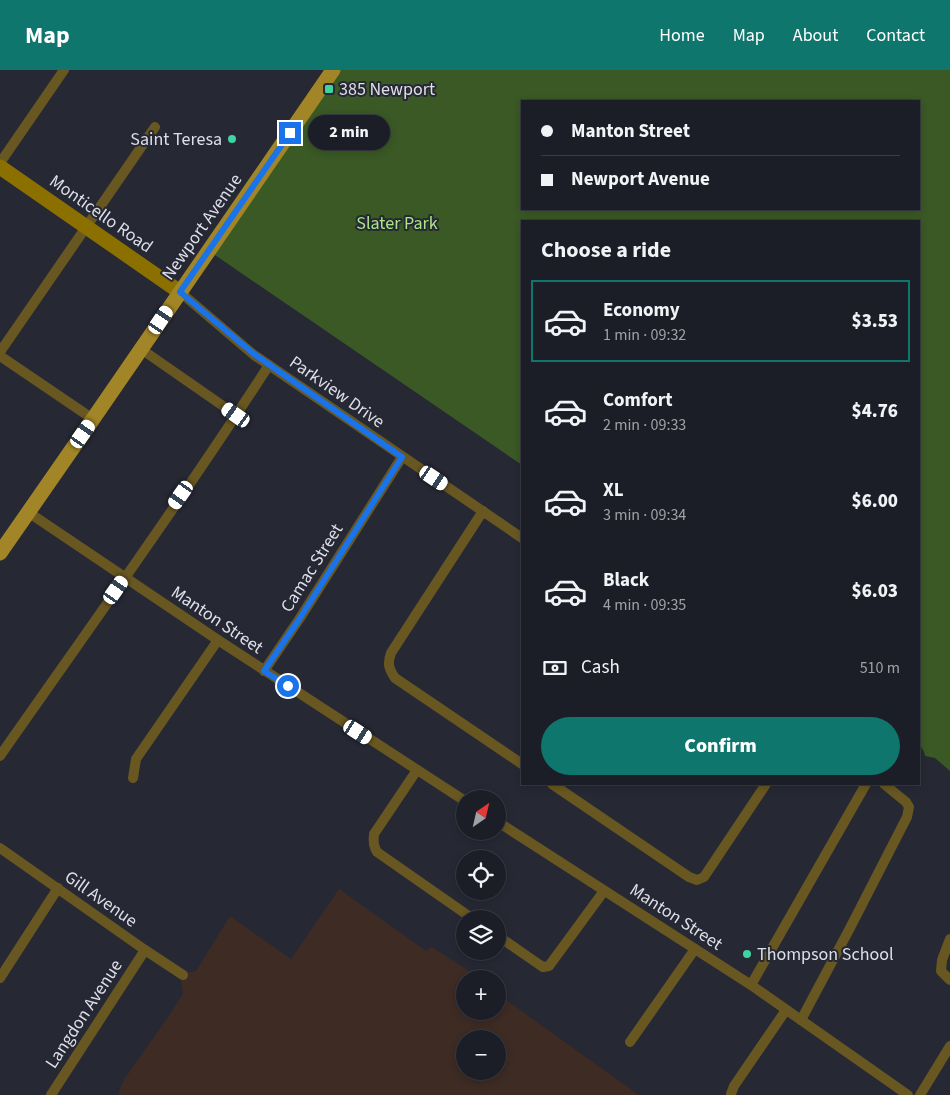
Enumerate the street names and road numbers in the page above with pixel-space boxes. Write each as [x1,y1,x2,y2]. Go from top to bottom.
street label: Monticello Road [44,169,158,259]
street label: Newport Avenue [156,169,248,285]
street label: Parkview Drive [284,350,390,434]
street label: Camac Street [275,519,349,617]
street label: Manton Street [166,580,268,660]
street label: Gill Avenue [60,865,143,933]
street label: Manton Street [625,878,727,956]
street label: Langdon Avenue [39,955,129,1073]

